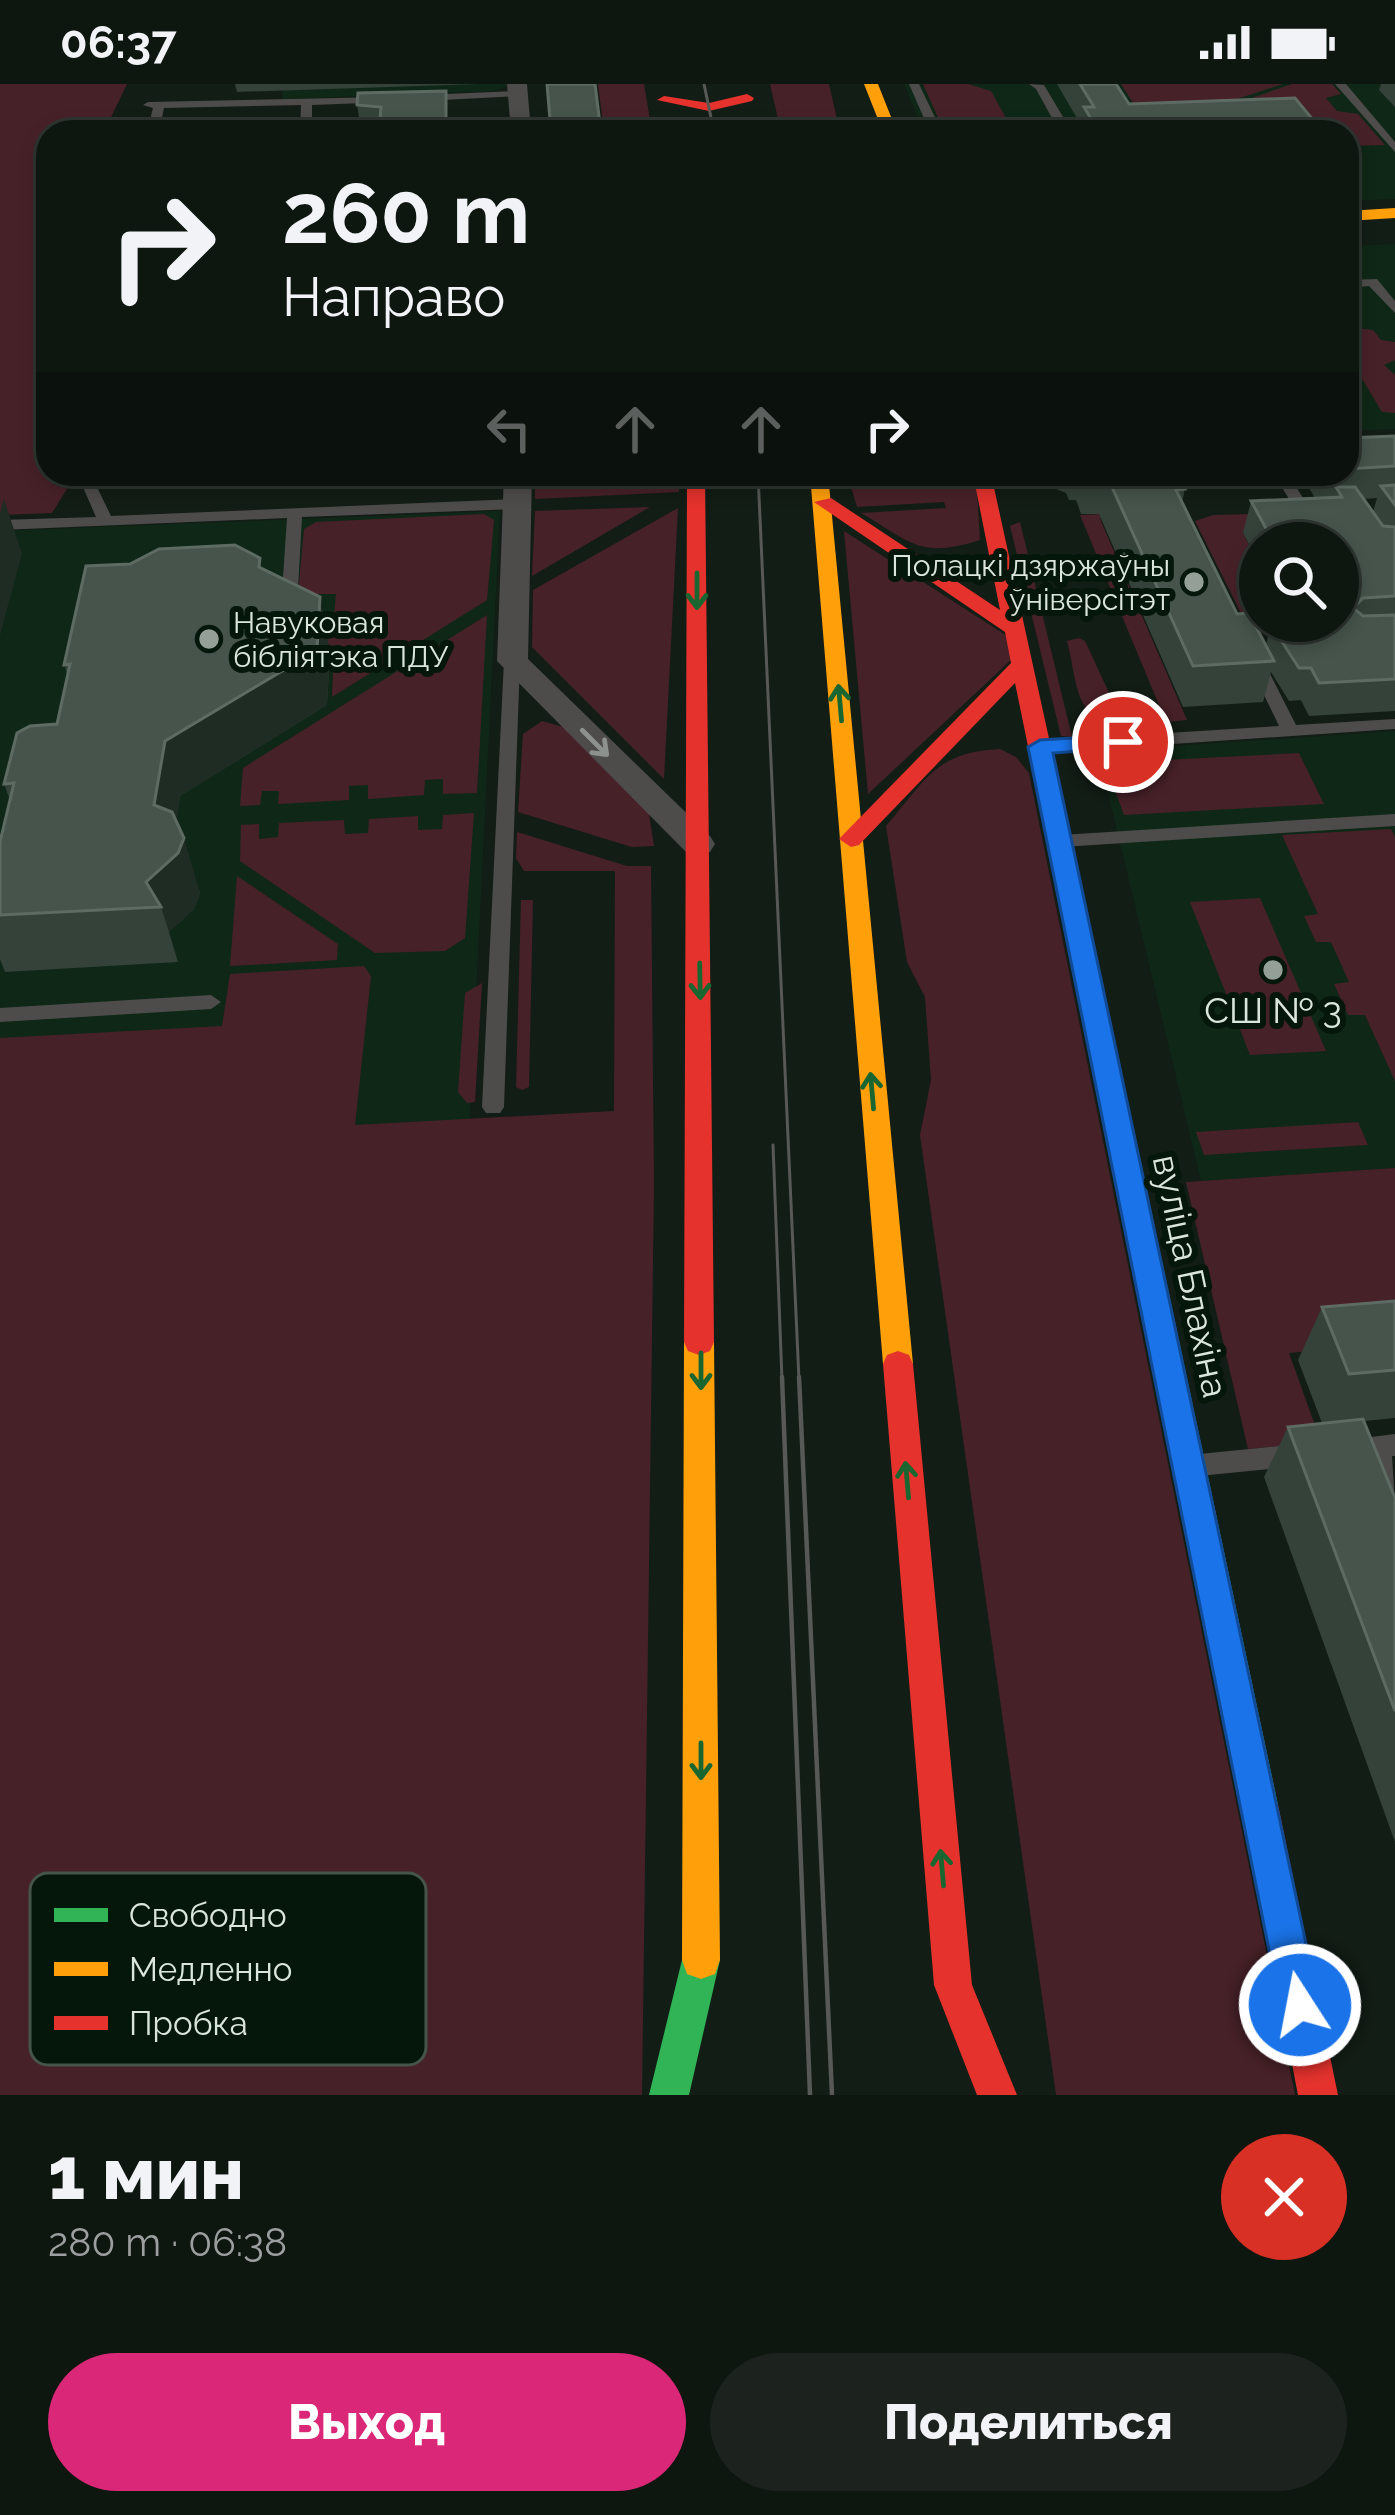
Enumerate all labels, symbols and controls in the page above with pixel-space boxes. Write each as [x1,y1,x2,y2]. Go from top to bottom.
text: 06:37 [60,16,176,69]
text: 260 m [282,164,530,263]
icon: right [84,168,240,324]
text: Направо [282,265,505,329]
icon: left [476,396,542,462]
icon: ahead [602,396,668,462]
icon: ahead [728,396,794,462]
icon: right [854,396,920,462]
map controls [1239,522,1359,642]
button: search [1239,522,1359,642]
place label: Полацкі дзяржаўны ўніверсітэт [891,548,1170,617]
marker: Полацкі дзяржаўны ўніверсітэт [1181,569,1207,595]
one-way arrow [686,571,708,610]
place label: Навуковая бібліятэка ПДУ [233,605,449,674]
marker: Навуковая бібліятэка ПДУ [196,626,222,652]
one-way arrow [828,684,851,723]
pin [1072,691,1174,793]
icon: arrive [1090,709,1156,775]
one-way arrow [580,728,609,757]
marker: СШ № 3 [1260,957,1286,983]
one-way arrow [688,961,711,1000]
place label: СШ № 3 [1204,989,1342,1031]
one-way arrow [861,1072,884,1111]
street label: вуліца Блахіна [1145,1151,1237,1401]
one-way arrow [690,1351,712,1390]
one-way arrow [895,1461,918,1500]
one-way arrow [690,1741,712,1780]
one-way arrow [930,1849,953,1888]
legend [30,1873,426,2065]
text: Свободно [129,1896,287,1935]
position arrow [1237,1942,1363,2068]
text: Медленно [129,1950,292,1989]
text: Пробка [129,2004,248,2043]
text: 1 мин [48,2131,244,2216]
button: close [1221,2134,1347,2260]
text: 280 m · 06:38 [48,2219,287,2265]
button: Выход [48,2353,686,2491]
button: Поделиться [710,2353,1347,2491]

